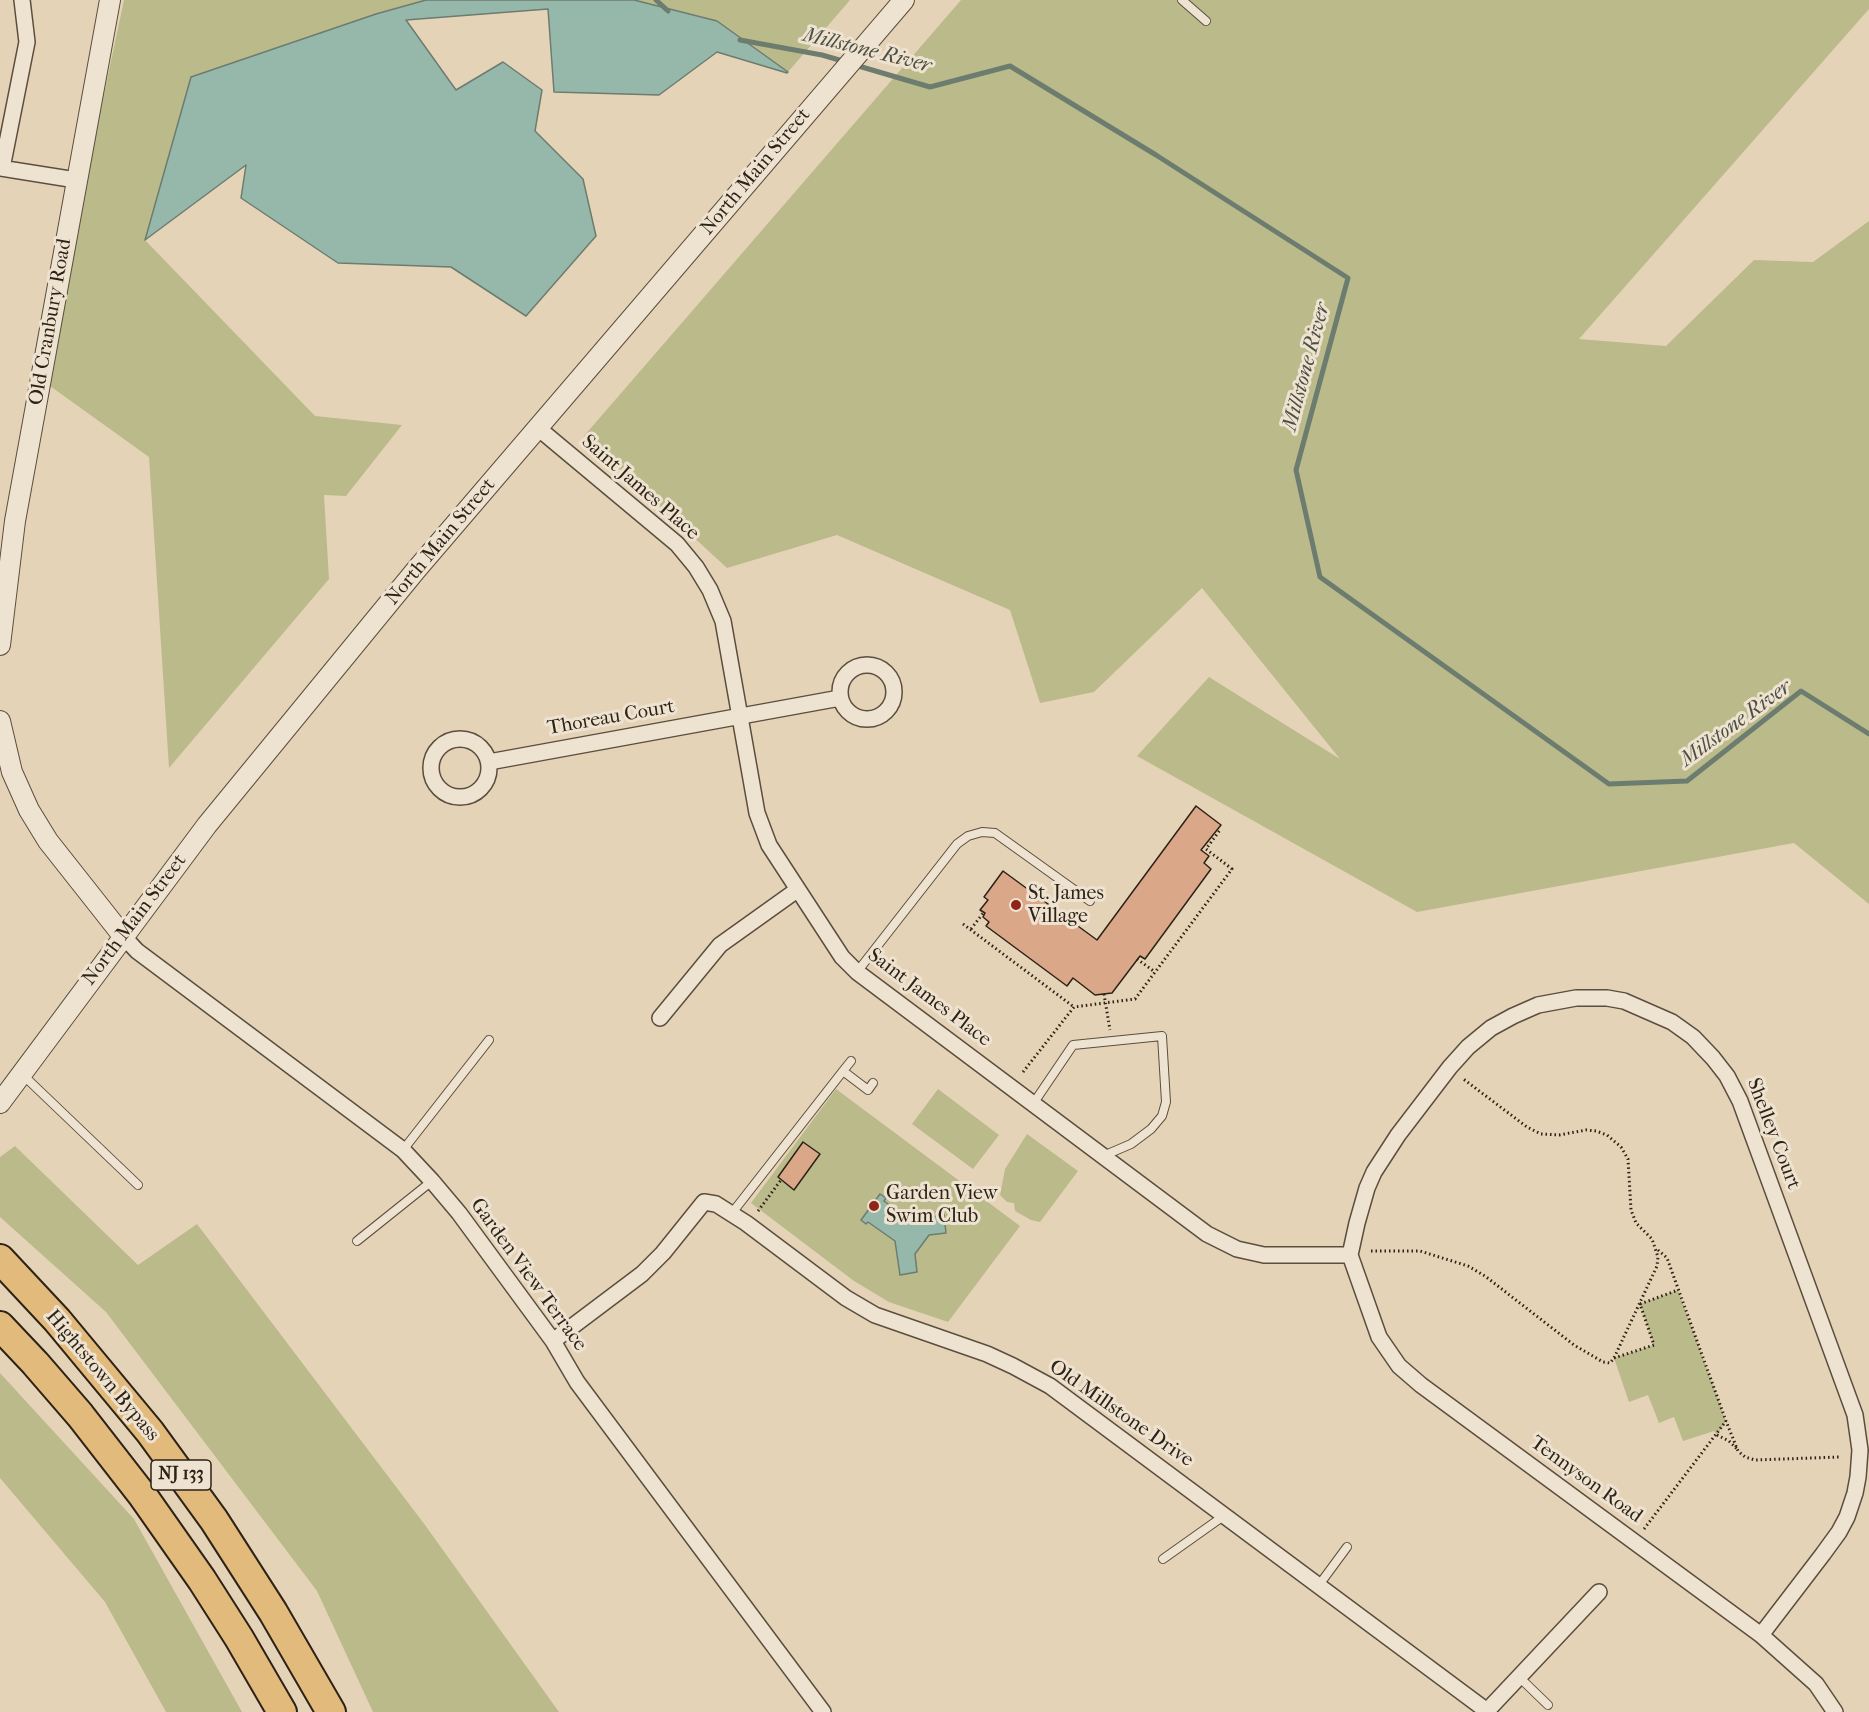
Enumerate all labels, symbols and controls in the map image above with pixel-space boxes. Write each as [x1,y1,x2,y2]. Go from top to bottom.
water label: Millstone River [800,23,934,79]
street label: North Main Street [696,104,816,240]
street label: Old Cranbury Road [25,237,77,407]
water label: Millstone River [1278,300,1336,434]
street label: Saint James Place [576,430,704,546]
street label: North Main Street [381,474,501,610]
water label: Millstone River [1675,675,1797,773]
street label: Thoreau Court [546,695,676,741]
street label: North Main Street [78,850,192,990]
place label: St. James Village [1028,882,1104,929]
marker: St. James Village [1009,898,1023,912]
street label: Saint James Place [863,944,995,1052]
street label: Shelley Court [1741,1075,1805,1193]
place label: Garden View Swim Club [886,1182,998,1229]
street label: Garden View Terrace [465,1194,591,1356]
marker: Garden View Swim Club [867,1199,881,1213]
street label: Hightstown Bypass [40,1305,164,1447]
street label: Old Millstone Drive [1044,1355,1198,1473]
street label: Tennyson Road [1525,1431,1647,1529]
road number: NJ 133 [151,1460,211,1490]

